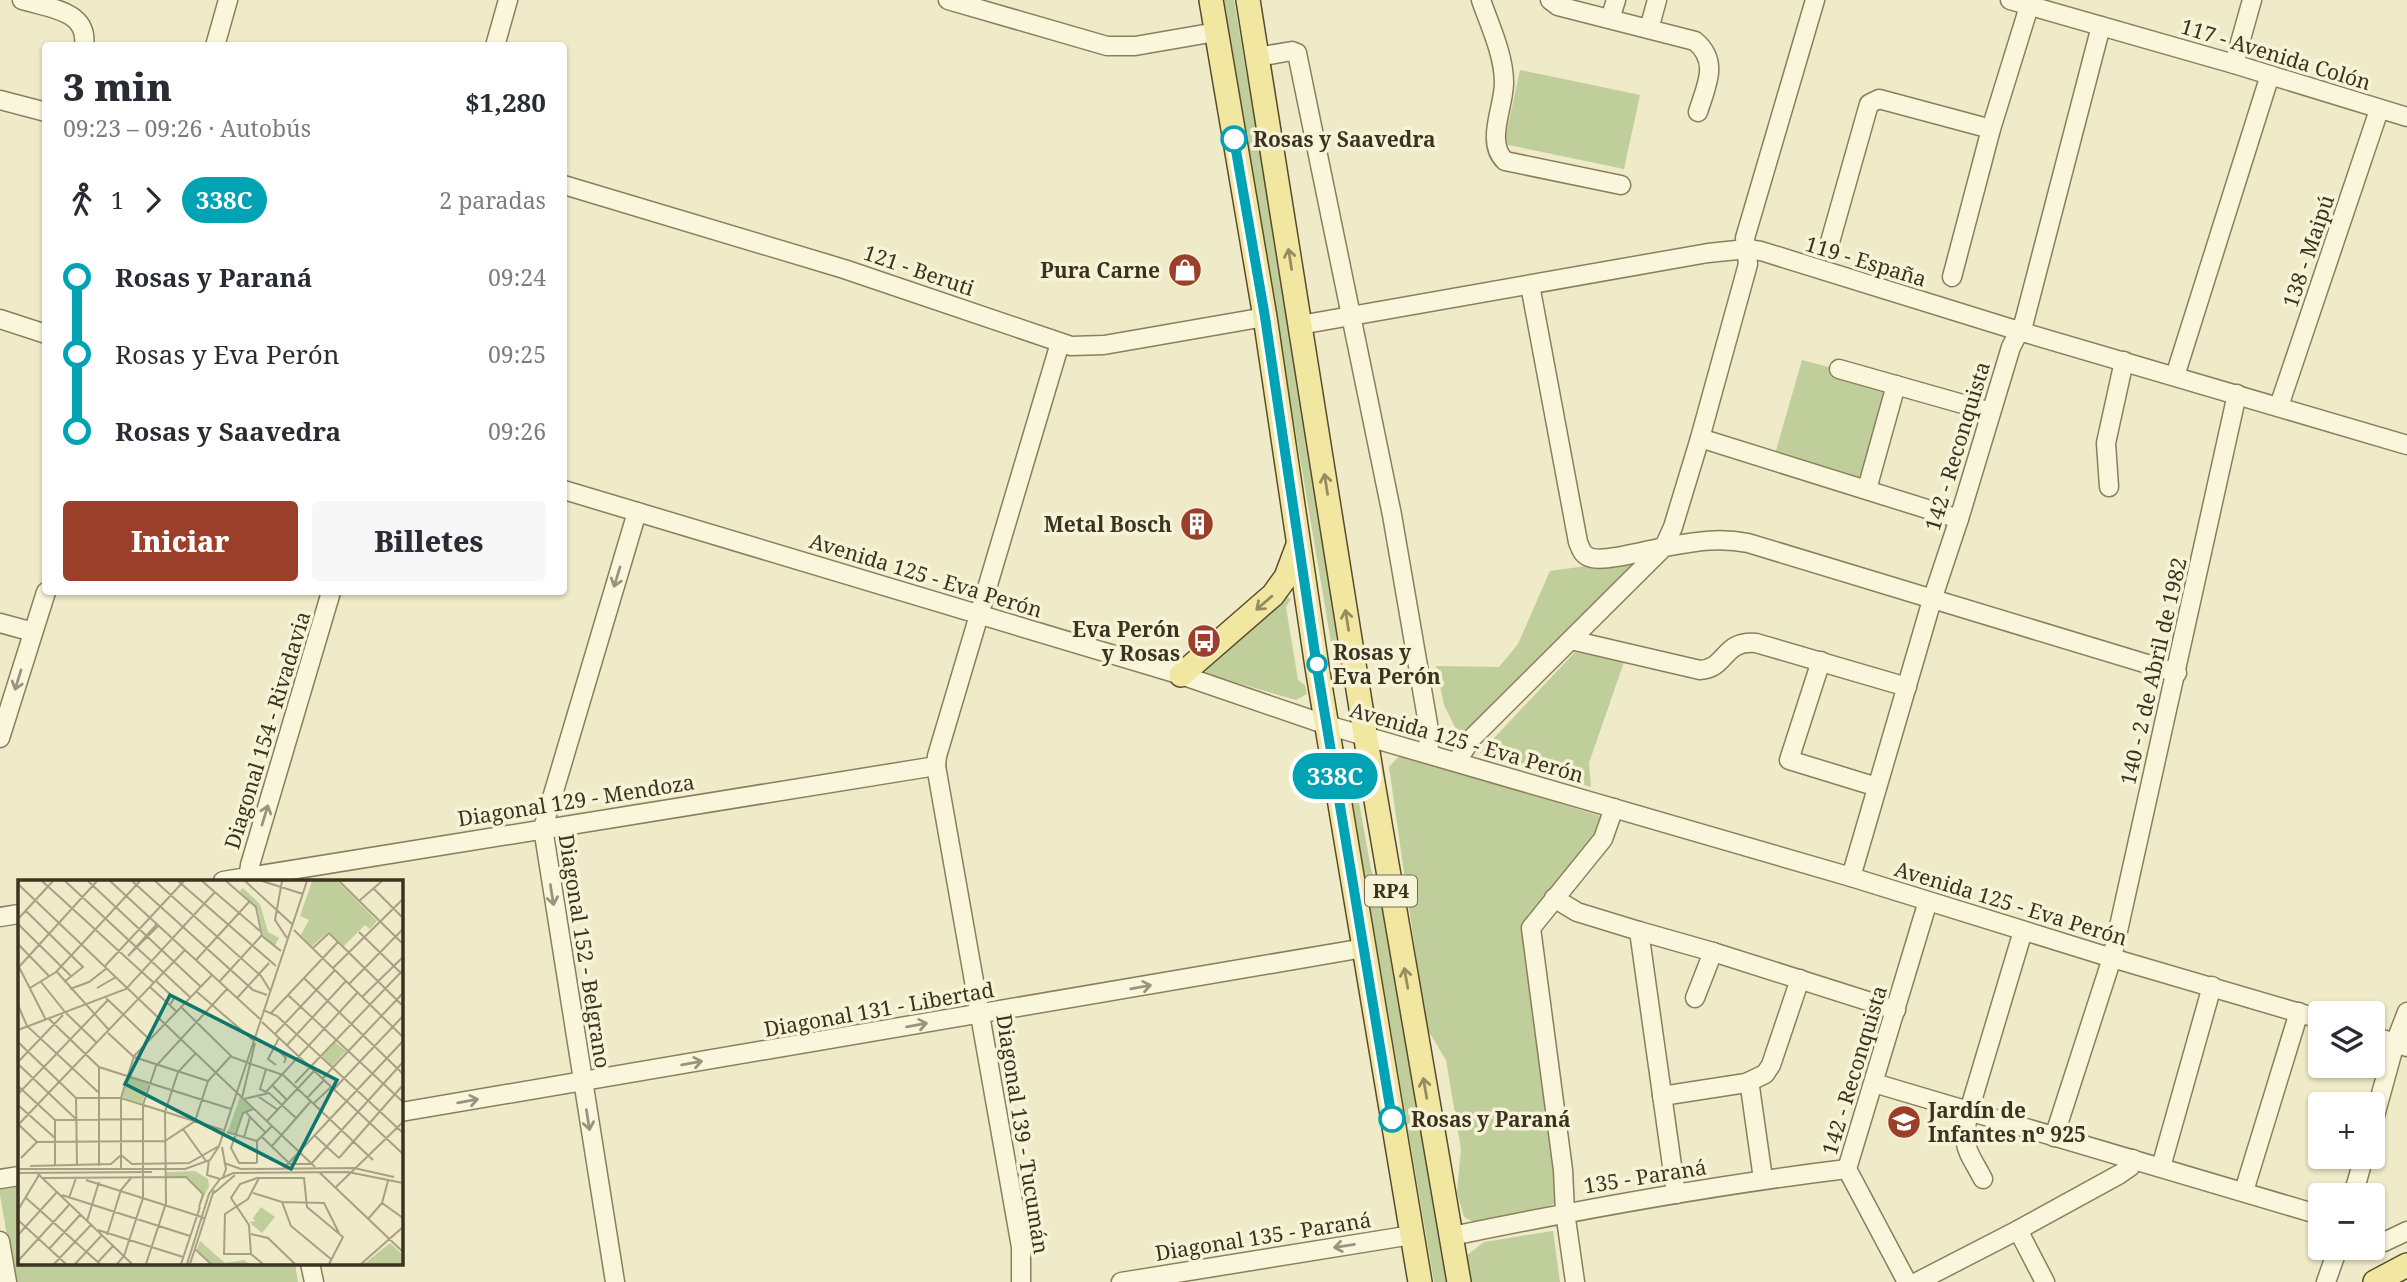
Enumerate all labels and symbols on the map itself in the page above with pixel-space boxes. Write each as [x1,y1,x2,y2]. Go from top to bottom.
street label: 117 - Avenida Colón [2178,12,2374,96]
place label: Rosas y Saavedra [1253,125,1436,153]
marker: Rosas y Saavedra [1221,126,1247,152]
street label: 138 - Maipú [2276,191,2340,311]
street label: 119 - España [1802,229,1930,293]
street label: 121 - Beruti [860,238,978,302]
one-way arrow [1283,248,1296,271]
shop icon: Pura Carne [1166,251,1204,289]
place label: Pura Carne [1040,256,1160,284]
street label: 142 - Reconquista [1918,358,1996,534]
one-way arrow [1319,473,1332,496]
building icon: Metal Bosch [1178,505,1216,543]
place label: Metal Bosch [1044,510,1172,538]
street label: Avenida 125 - Eva Perón [806,526,1046,624]
street label: 140 - 2 de Abril de 1982 [2113,555,2193,787]
one-way arrow [610,566,623,588]
one-way arrow [1255,595,1273,611]
street label: Diagonal 154 - Rivadavia [217,608,317,852]
one-way arrow [1340,609,1353,632]
place label: Eva Perón y Rosas [1072,615,1180,667]
bus stop icon: Eva Perón y Rosas [1185,622,1223,660]
place label: Rosas y Eva Perón [1333,638,1441,690]
marker: Rosas y Eva Perón [1307,654,1327,674]
one-way arrow [11,669,24,691]
street label: Avenida 125 - Eva Perón [1347,695,1587,789]
line badge: 338C [1286,753,1384,799]
street label: Diagonal 129 - Mendoza [456,767,696,833]
one-way arrow [259,805,272,827]
street label: Diagonal 152 - Belgrano [553,832,617,1070]
street label: Avenida 125 - Eva Perón [1891,854,2131,952]
road number: RP4 [1365,876,1417,906]
inset map [18,880,402,1264]
one-way arrow [546,883,559,906]
one-way arrow [1399,967,1412,990]
street label: Diagonal 131 - Libertad [762,975,996,1043]
one-way arrow [1129,980,1152,993]
street label: 142 - Reconquista [1815,982,1893,1158]
street label: Diagonal 139 - Tucumán [990,1012,1056,1256]
one-way arrow [905,1018,928,1031]
one-way arrow [680,1056,703,1069]
one-way arrow [1418,1077,1431,1100]
one-way arrow [456,1094,479,1107]
place label: Jardín de Infantes nº 925 [1927,1096,2086,1148]
school or university icon: Jardín de Infantes nº 925 [1885,1103,1923,1141]
place label: Rosas y Paraná [1411,1105,1571,1133]
marker: Rosas y Paraná [1379,1106,1405,1132]
one-way arrow [582,1108,595,1131]
street label: 135 - Paraná [1582,1152,1708,1200]
street label: Diagonal 135 - Paraná [1153,1205,1373,1267]
one-way arrow [1334,1240,1356,1253]

